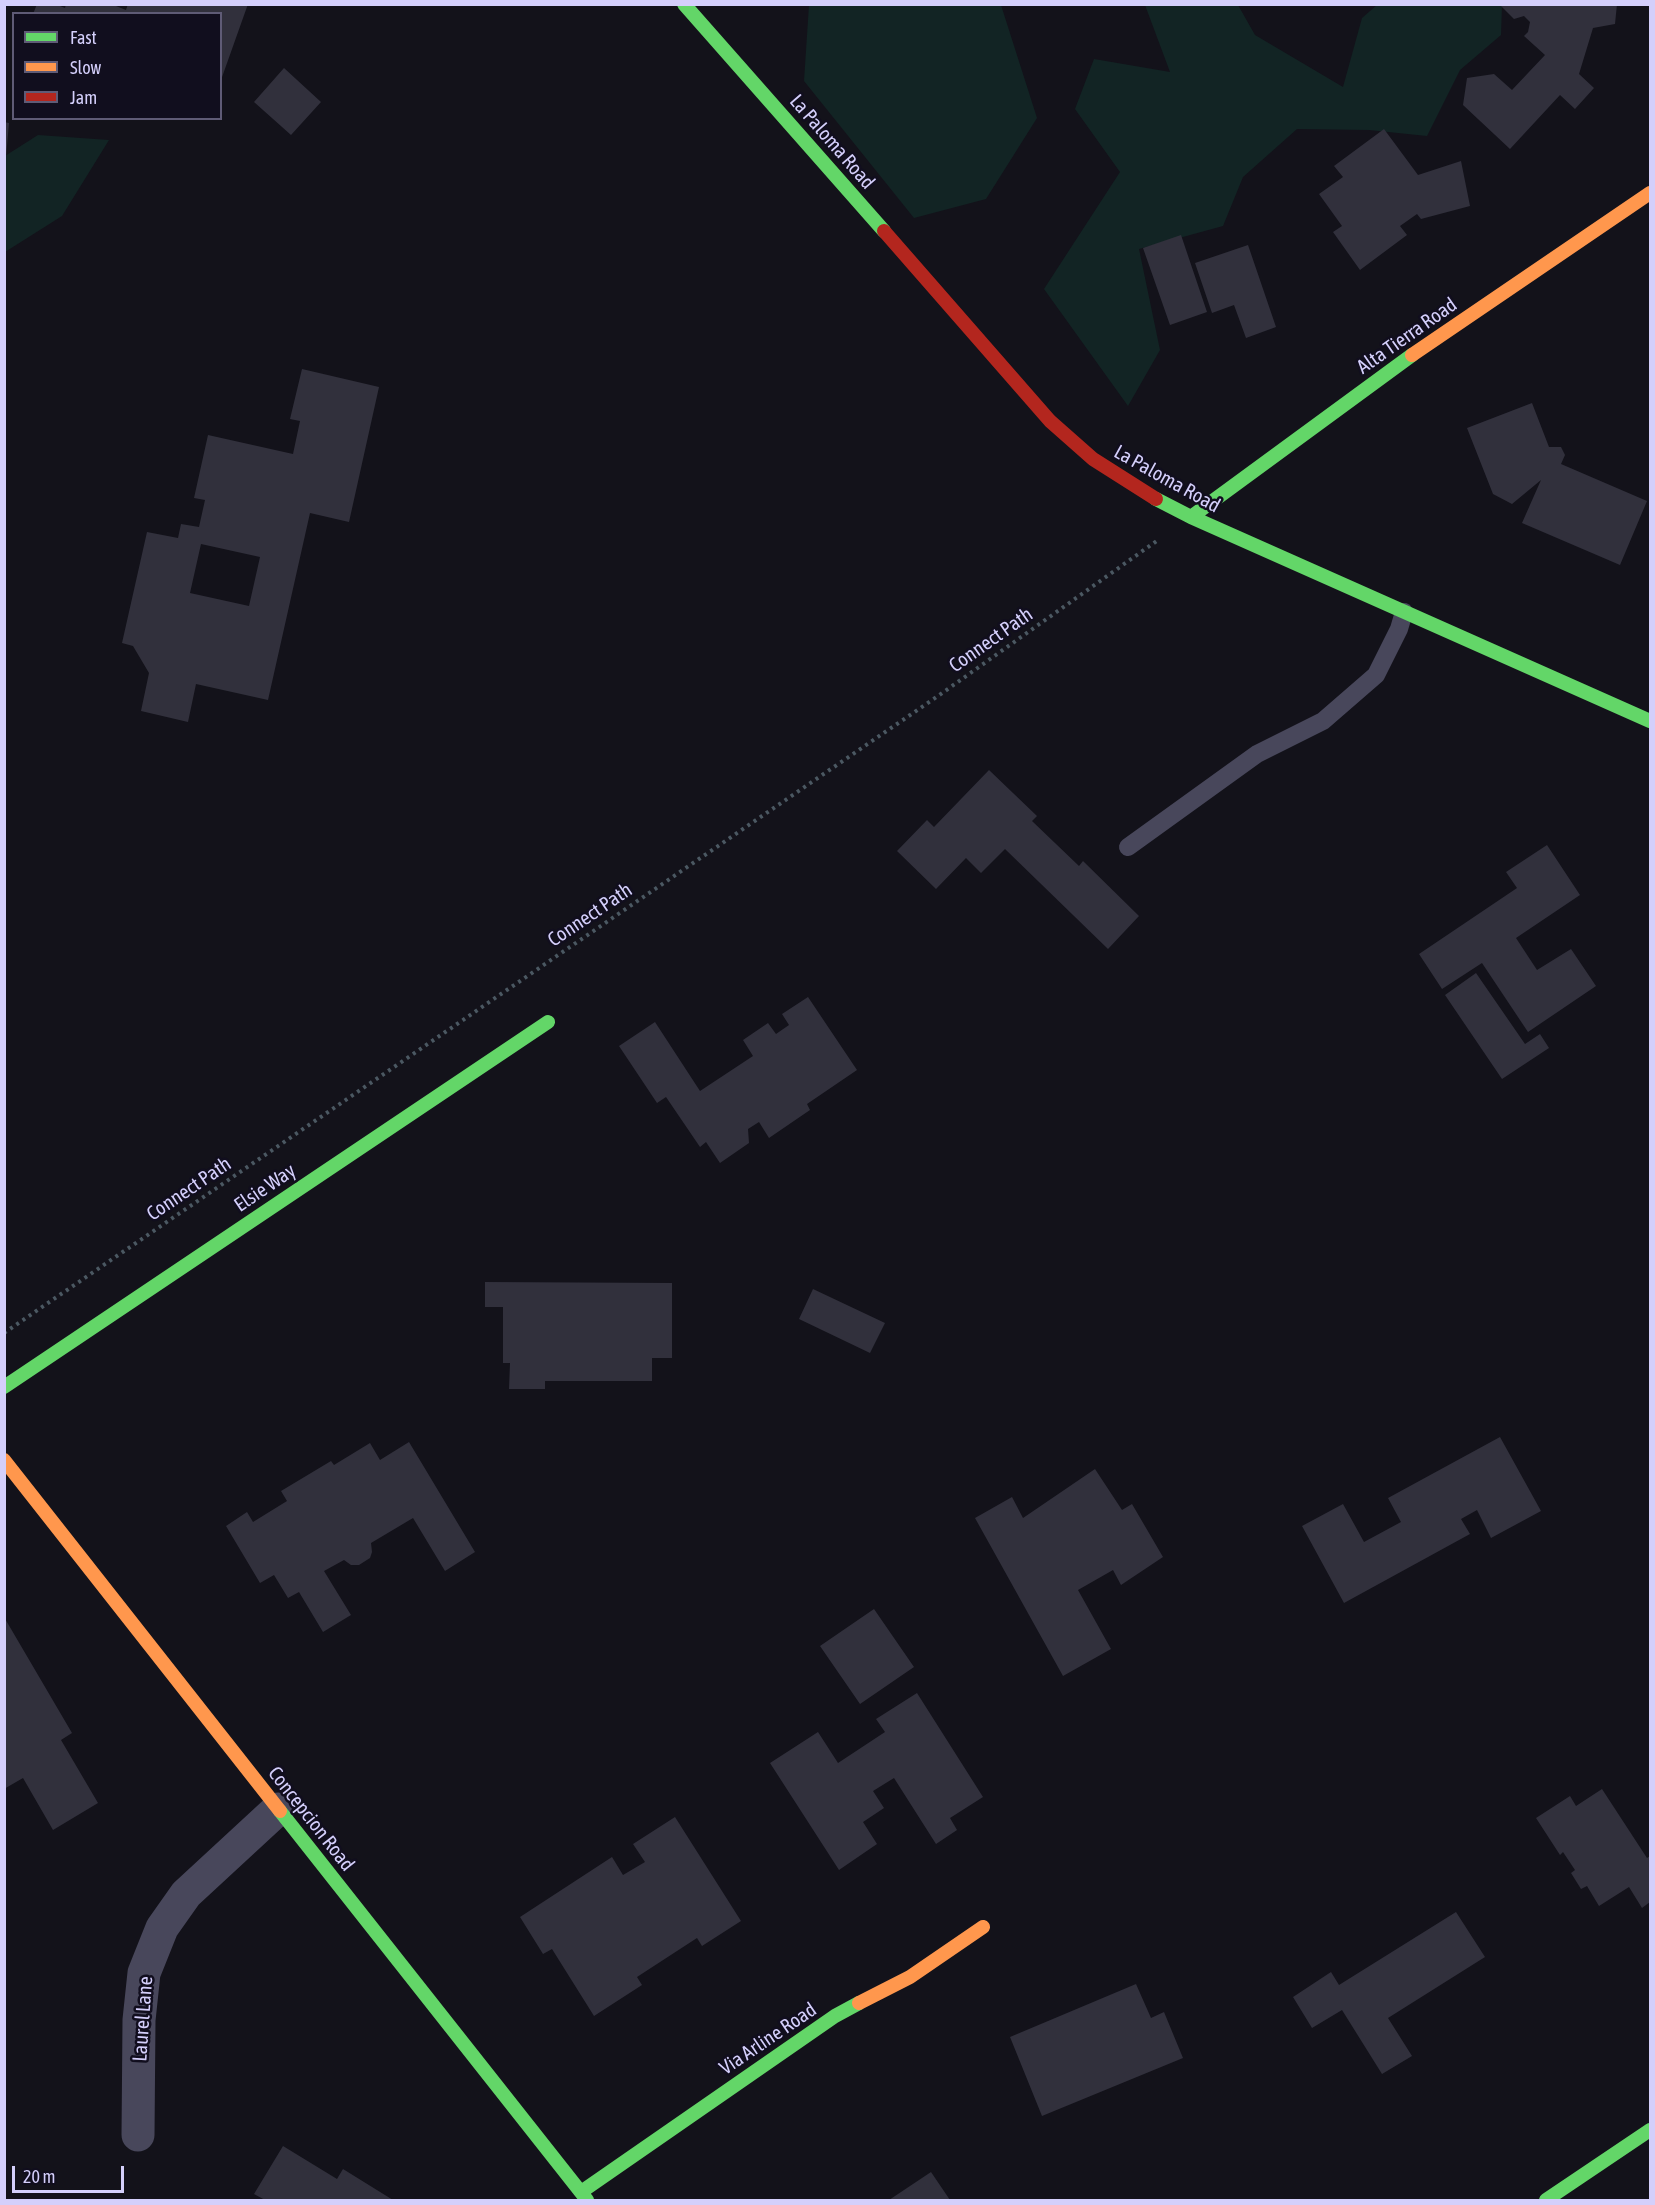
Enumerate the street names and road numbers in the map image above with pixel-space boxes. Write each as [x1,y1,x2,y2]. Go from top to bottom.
street label: La Paloma Road [784,90,880,194]
street label: Alta Tierra Road [1352,293,1462,379]
street label: La Paloma Road [1110,440,1224,518]
street label: Connect Path [944,602,1038,678]
street label: Connect Path [543,878,637,952]
street label: Connect Path [142,1152,236,1226]
street label: Elsie Way [230,1159,300,1217]
street label: Concepcion Road [263,1762,359,1876]
street label: Laurel Lane [128,1975,158,2063]
street label: Via Arline Road [715,1998,821,2080]

